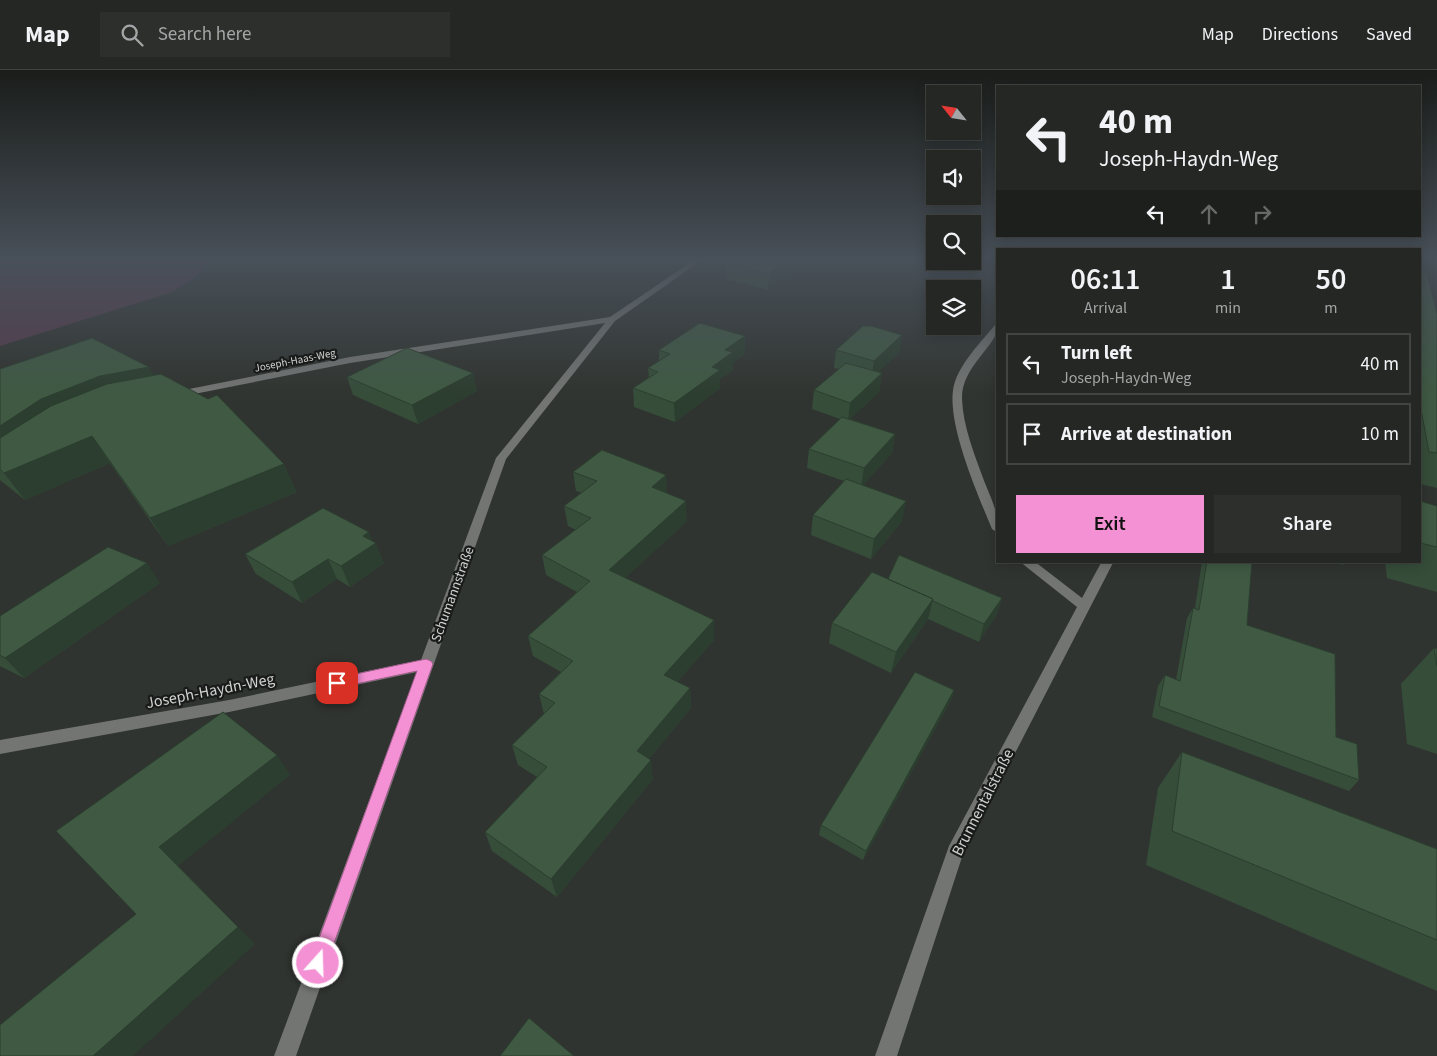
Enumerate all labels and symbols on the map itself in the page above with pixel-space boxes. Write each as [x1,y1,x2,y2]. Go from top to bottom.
north arrow [926,85,981,140]
street label: Joseph-Haas-Weg [253,345,338,376]
street label: Schumannstraße [426,544,479,645]
pin [316,662,358,704]
street label: Joseph-Haydn-Weg [144,668,276,714]
street label: Brunnentalstraße [946,745,1019,860]
position arrow [291,936,343,988]

